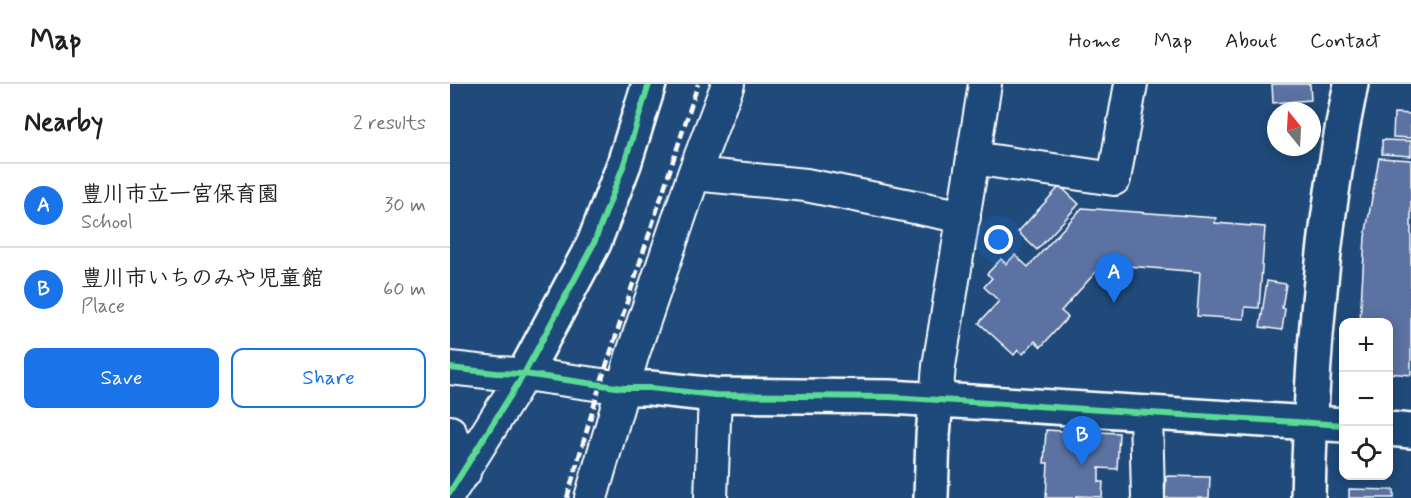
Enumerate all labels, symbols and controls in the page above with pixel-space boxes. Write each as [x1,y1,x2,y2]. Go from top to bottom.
text: Map [30,23,81,60]
text: Home [1069,27,1121,55]
text: Map [1154,27,1192,55]
text: About [1225,27,1277,55]
text: Contact [1310,27,1381,55]
north arrow [1267,102,1321,156]
text: Nearby [24,106,103,140]
text: 2 results [353,110,426,137]
text: 豊川市立一宮保育園 [81,181,279,209]
text: A [37,192,50,219]
text: 30 m [384,192,426,219]
text: School [81,209,133,236]
your location [984,225,1013,254]
pin: A [1094,254,1134,303]
text: 豊川市いちのみや児童館 [81,265,323,293]
text: B [37,276,50,303]
text: 60 m [383,276,426,303]
text: Place [81,293,125,320]
map controls [1339,318,1393,480]
button: + [1339,318,1393,372]
button: Save [24,348,219,408]
button: Share [231,348,426,408]
button: − [1339,372,1393,426]
pin: B [1062,416,1102,466]
button: locate [1339,426,1393,480]

